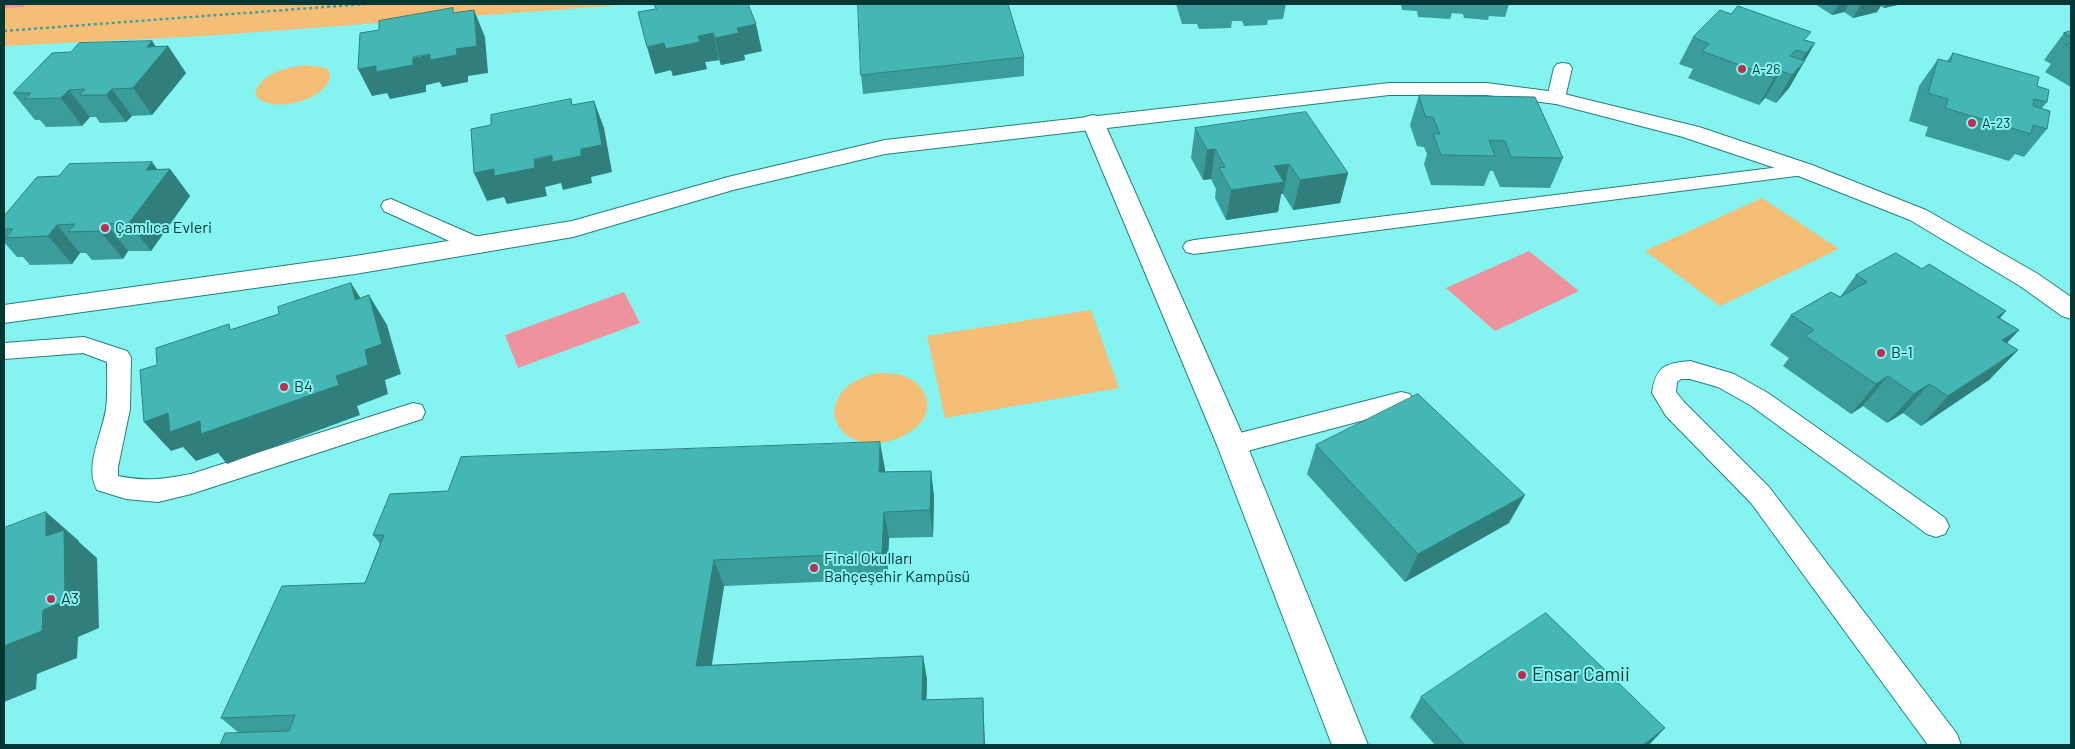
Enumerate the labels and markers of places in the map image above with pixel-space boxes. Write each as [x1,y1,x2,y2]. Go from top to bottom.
place label: A-26 [1752,61,1781,77]
marker: A-26 [1736,63,1748,75]
place label: A-23 [1982,115,2010,131]
marker: A-23 [1966,117,1978,129]
place label: Çamlıca Evleri [115,218,212,238]
marker: Çamlıca Evleri [99,222,111,234]
place label: B-1 [1891,343,1913,363]
marker: B-1 [1875,347,1887,359]
place label: B4 [294,377,313,397]
marker: B4 [278,381,290,393]
place label: Final Okulları Bahçeşehir Kampüsü [824,549,970,587]
marker: Final Okulları Bahçeşehir Kampüsü [808,562,820,574]
place label: A3 [61,589,79,609]
marker: A3 [45,593,57,605]
place label: Ensar Camii [1532,664,1630,686]
marker: Ensar Camii [1516,669,1528,681]

